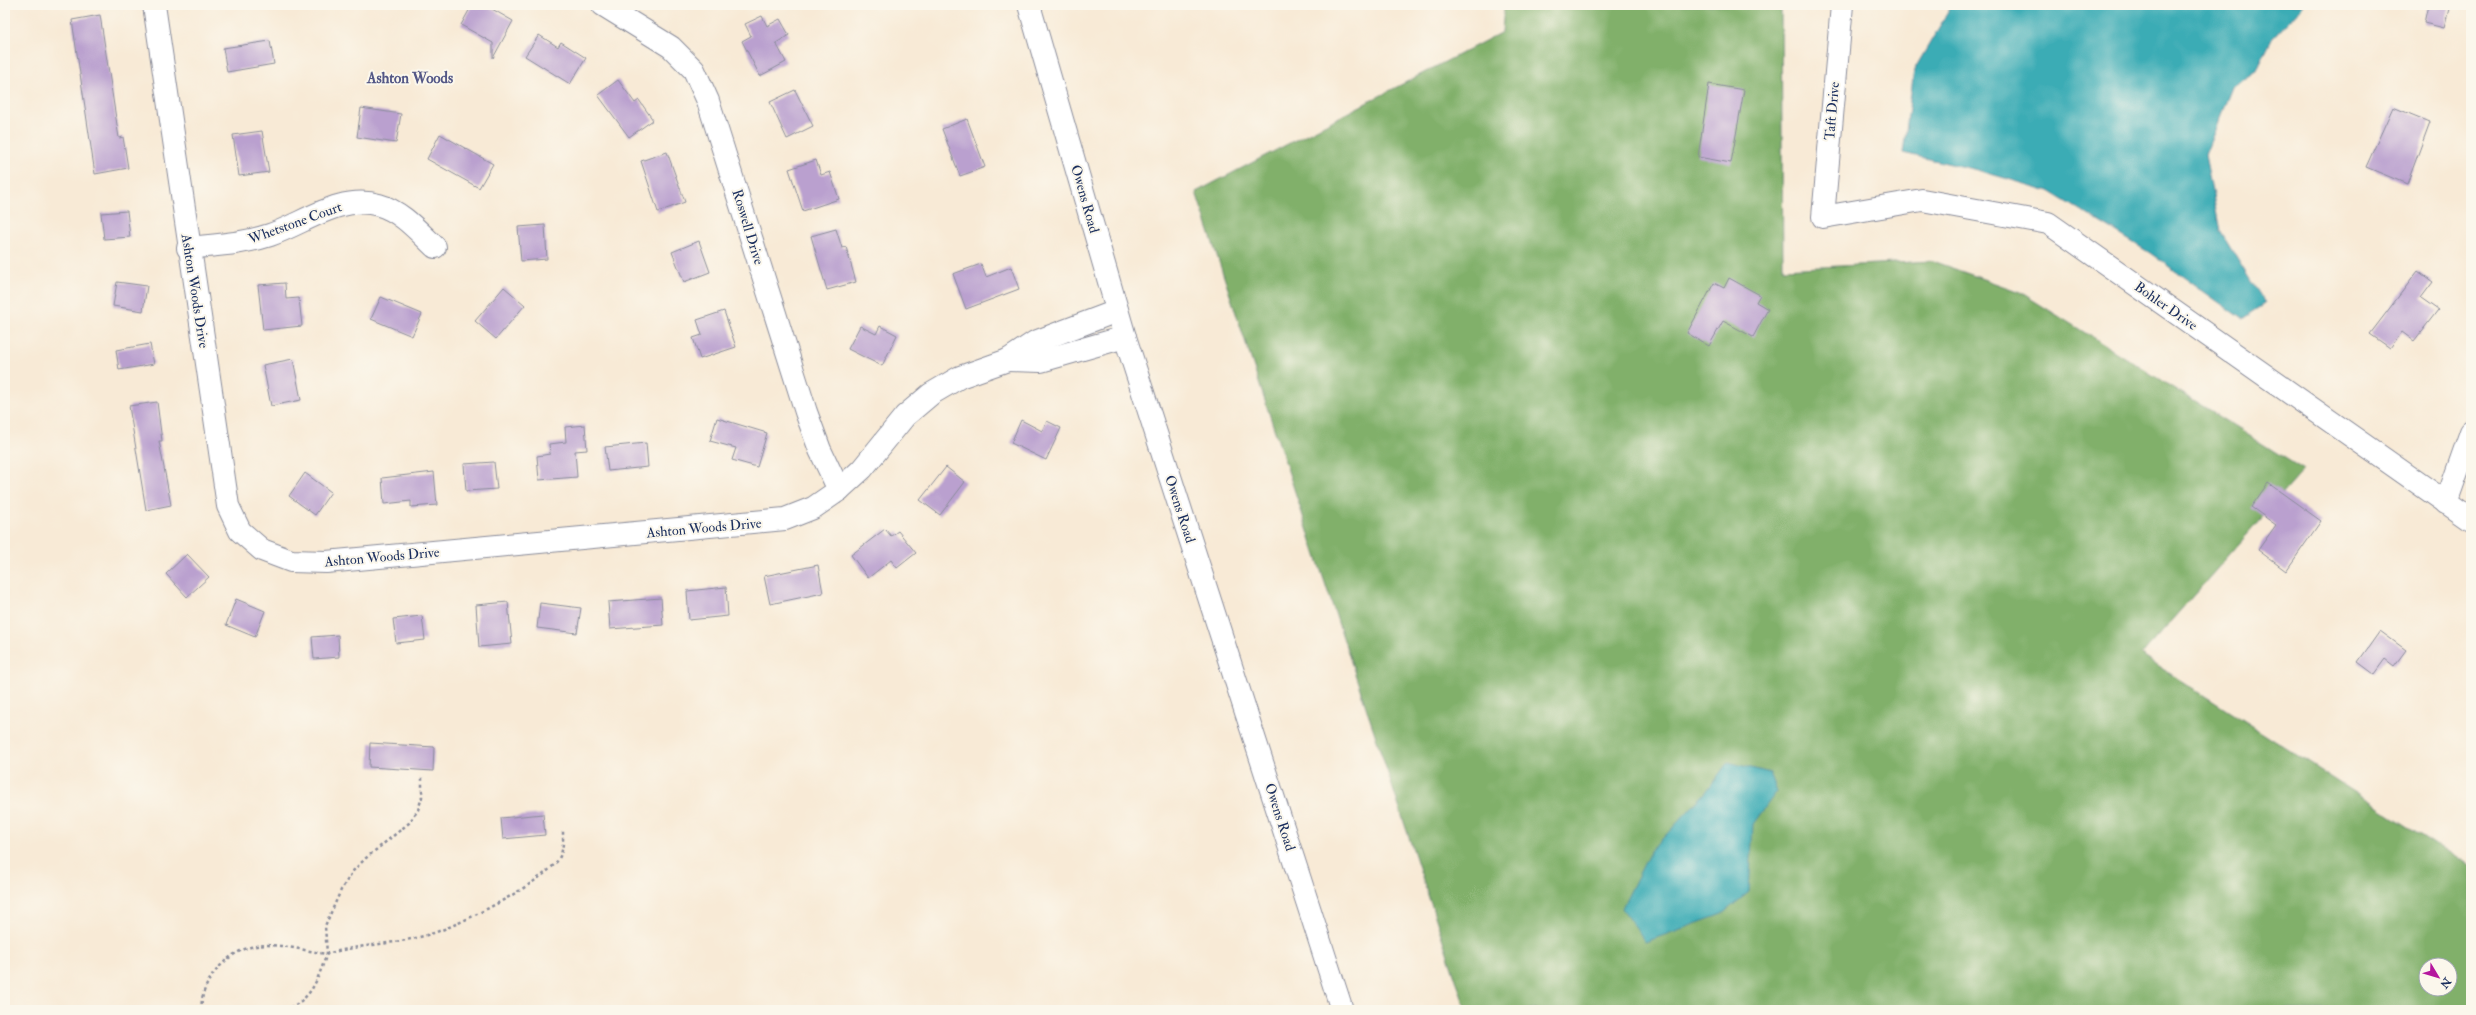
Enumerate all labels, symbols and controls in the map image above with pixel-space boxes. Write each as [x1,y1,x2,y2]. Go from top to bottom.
district label: Ashton Woods [366,69,453,88]
street label: Taft Drive [1821,81,1843,141]
street label: Owens Road [1067,163,1103,235]
street label: Roswell Drive [728,187,768,267]
street label: Whetstone Court [245,198,344,248]
street label: Ashton Woods Drive [177,232,212,349]
street label: Bohler Drive [2131,278,2201,334]
street label: Owens Road [1161,473,1199,545]
street label: Ashton Woods Drive [645,514,762,542]
street label: Ashton Woods Drive [323,543,440,571]
street label: Owens Road [1261,781,1299,853]
north arrow [2418,957,2458,997]
text: N [2437,974,2454,992]

